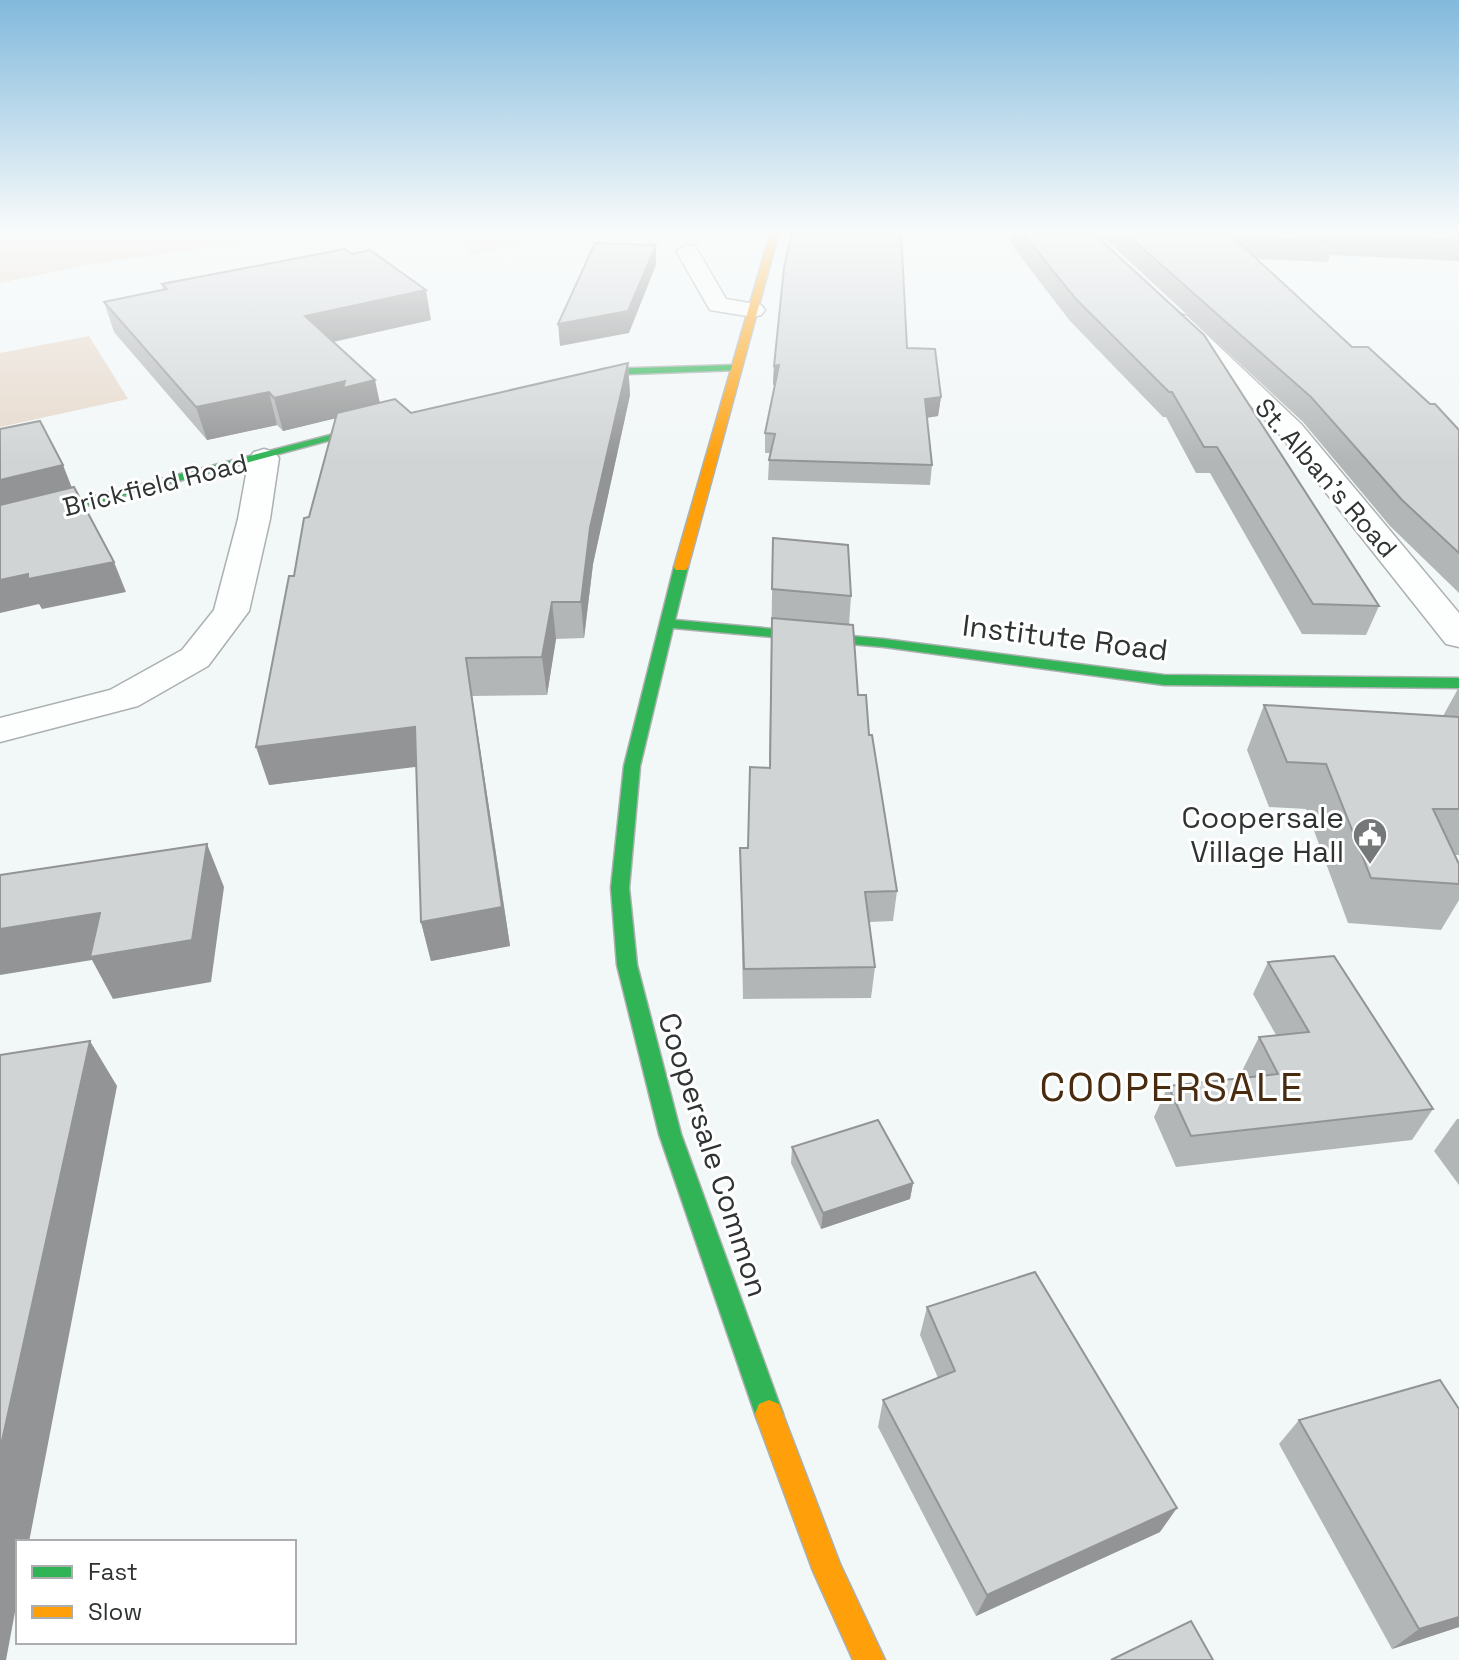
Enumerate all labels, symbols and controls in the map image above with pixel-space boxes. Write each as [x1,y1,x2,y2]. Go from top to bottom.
street label: St. Alban's Road [1247,391,1405,565]
street label: Brickfield Road [59,446,251,524]
street label: Institute Road [960,606,1170,669]
place label: Coopersale Village Hall [1182,798,1344,871]
public building icon: Coopersale Village Hall [1351,816,1389,866]
street label: Coopersale Common [649,1008,778,1302]
district label: COOPERSALE [1040,1062,1304,1113]
legend [16,1540,296,1644]
text: Fast [88,1556,138,1587]
text: Slow [88,1596,142,1627]

